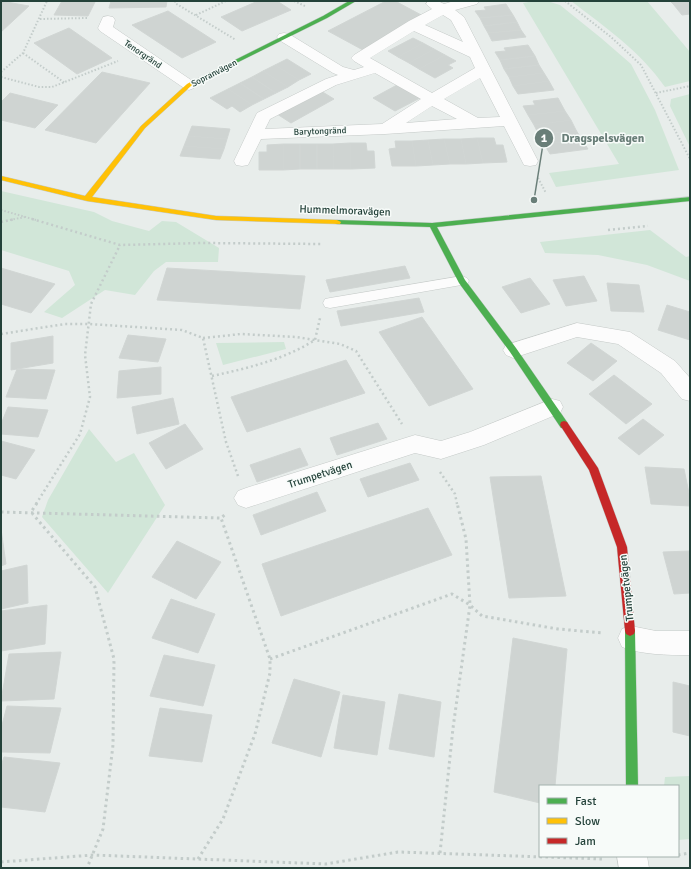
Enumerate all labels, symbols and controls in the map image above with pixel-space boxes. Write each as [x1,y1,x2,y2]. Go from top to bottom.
street label: Tenorgränd [122,38,164,71]
street label: Sopranvägen [190,57,239,90]
street label: Barytongränd [293,125,347,138]
callout: Dragspelsvägen [534,126,653,150]
text: 1 [541,131,548,146]
text: Dragspelsvägen [562,131,645,146]
street label: Hummelmoravägen [299,202,391,219]
street label: Trumpetvägen [286,458,354,491]
street label: Trumpetvägen [617,554,636,622]
legend [539,785,679,857]
text: Fast [575,794,596,809]
text: Slow [575,814,600,829]
text: Jam [575,834,596,849]

